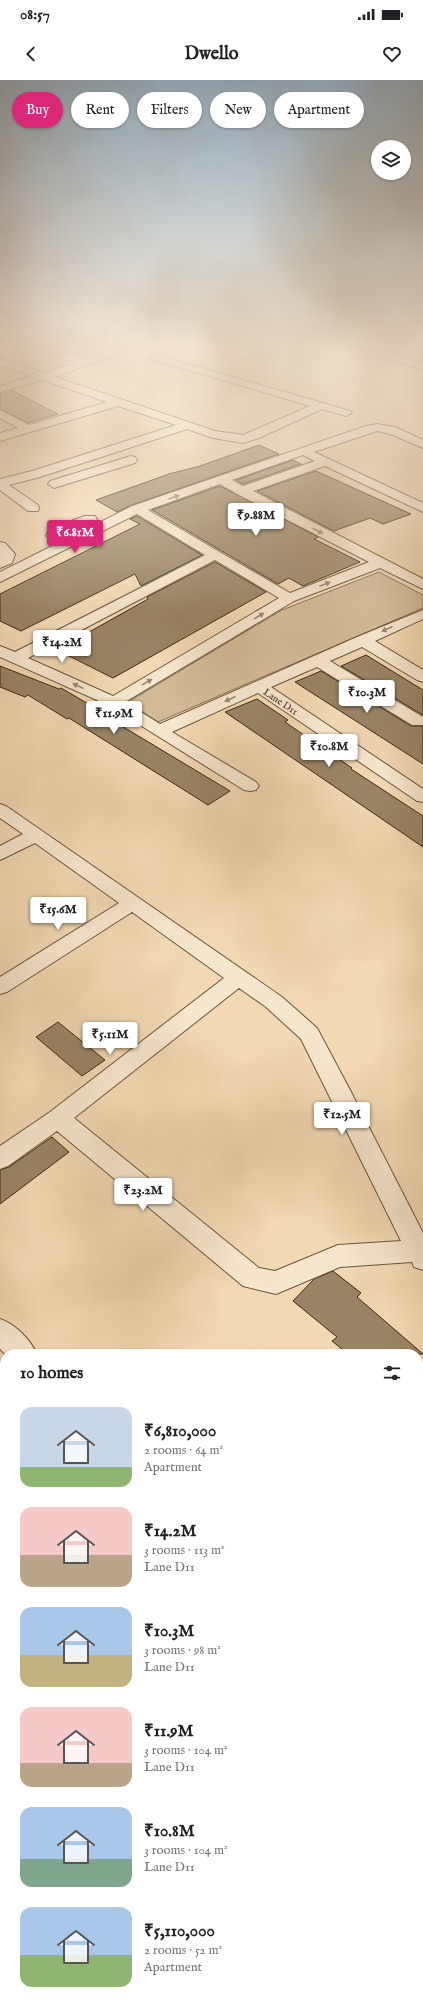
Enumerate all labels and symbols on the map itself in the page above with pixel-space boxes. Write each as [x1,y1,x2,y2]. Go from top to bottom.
one-way arrow [169,493,181,499]
pin: ₹9.88M [223,503,289,537]
pin: ₹6.81M [42,520,108,554]
one-way arrow [313,528,324,535]
one-way arrow [320,581,332,587]
one-way arrow [253,612,265,619]
one-way arrow [381,627,393,633]
pin: ₹14.2M [29,630,95,664]
one-way arrow [141,678,153,685]
pin: ₹10.3M [334,680,400,714]
one-way arrow [72,683,84,689]
street label: Lane D11 [260,686,300,719]
one-way arrow [224,696,235,702]
pin: ₹11.9M [81,701,147,735]
pin: ₹10.8M [296,734,362,768]
pin: ₹15.6M [25,897,91,931]
pin: ₹5.11M [77,1022,143,1056]
pin: ₹12.5M [309,1102,375,1136]
pin: ₹23.2M [110,1178,176,1212]

